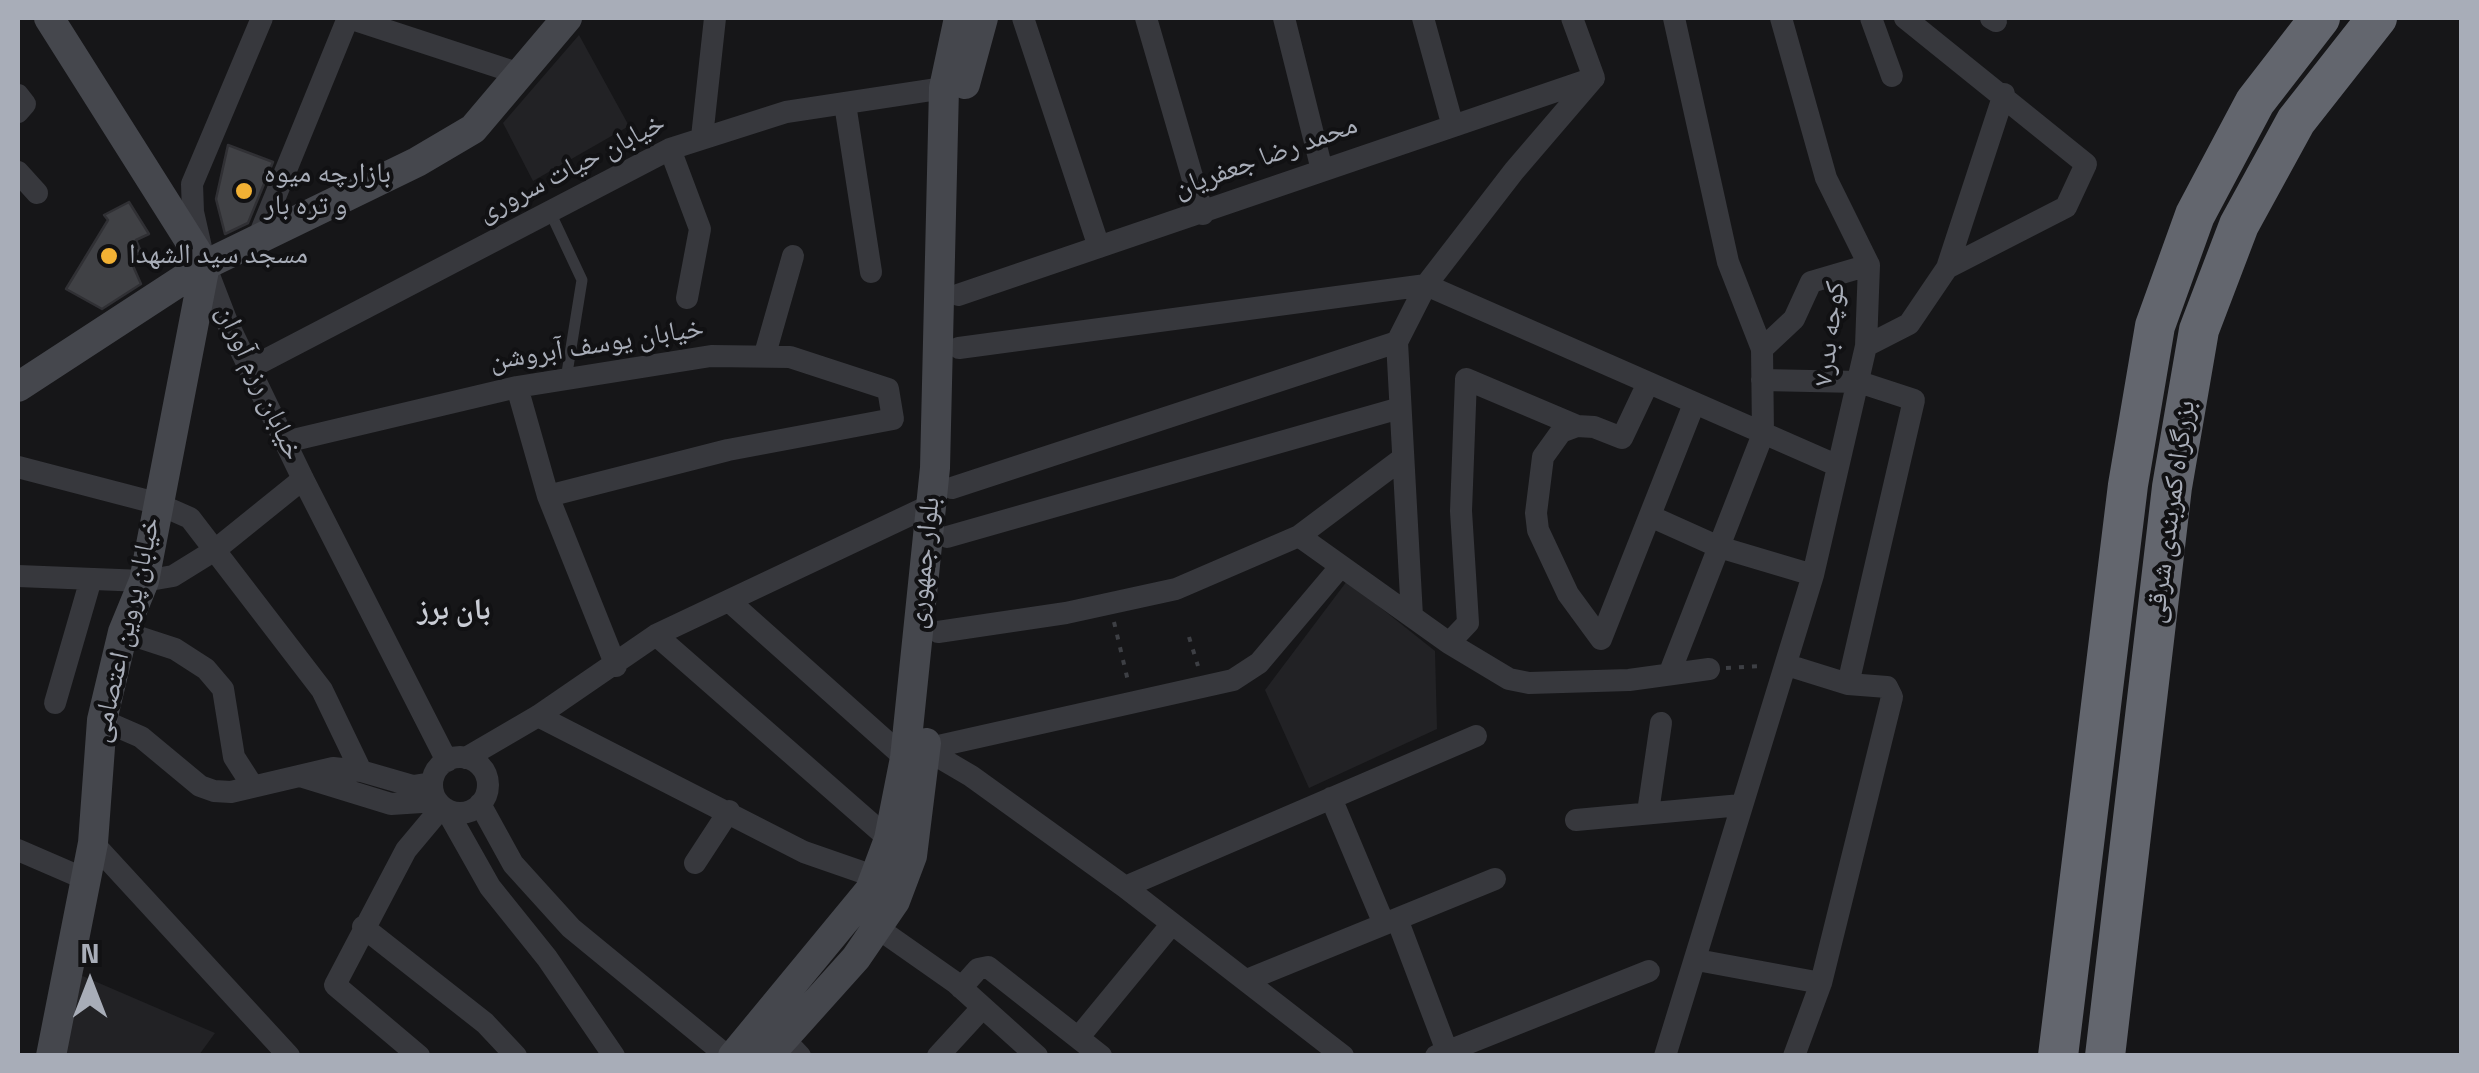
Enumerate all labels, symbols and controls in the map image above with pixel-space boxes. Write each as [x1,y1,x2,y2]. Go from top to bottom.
street label: خیابان حیات سروری [473,107,671,231]
street label: محمد رضا جعفریان [1170,109,1362,207]
place label: بازارچه میوه و تره بار [264,158,391,224]
marker: بازارچه میوه و تره بار [233,180,255,202]
place label: مسجد سید الشهدا [129,239,308,273]
marker: مسجد سید الشهدا [98,245,120,267]
street label: کوچه بدر۷ [1808,279,1854,389]
street label: خیابان رزم آوران [207,300,309,466]
street label: خیابان یوسف آبروشن [488,313,706,379]
street label: بزرگراه کمربندی شرقی [2140,398,2204,626]
street label: بلوار جمهوری [901,495,949,631]
street label: خیابان پروین اعتصامی [85,514,169,746]
district label: بان برز [417,594,491,630]
text: N [80,931,100,974]
north arrow [40,933,140,1033]

